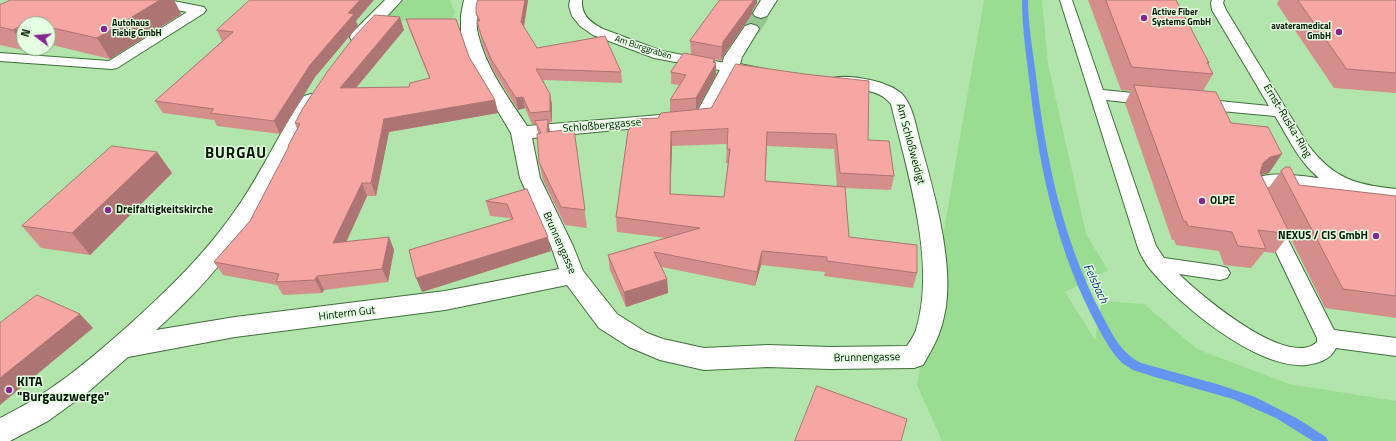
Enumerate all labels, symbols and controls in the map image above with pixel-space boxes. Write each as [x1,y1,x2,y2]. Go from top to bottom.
place label: Active Fiber Systems GmbH [1152,8,1211,29]
marker: Active Fiber Systems GmbH [1139,13,1149,23]
north arrow [16,16,56,56]
place label: Autohaus Fiebig GmbH [112,19,162,40]
place label: avateramedical GmbH [1271,22,1331,43]
marker: Autohaus Fiebig GmbH [99,24,109,34]
text: N [17,27,34,39]
marker: avateramedical GmbH [1334,27,1344,37]
street label: Am Burggraben [613,34,673,62]
street label: Ernst-Ruska-Ring [1260,82,1314,160]
street label: Am Schloßweidigt [893,102,927,186]
street label: Schloßberggasse [562,116,642,136]
district label: BURGAU [205,145,267,163]
place label: OLPE [1210,194,1235,208]
marker: OLPE [1197,196,1207,206]
place label: Dreifaltigkeitskirche [116,203,213,217]
marker: Dreifaltigkeitskirche [103,205,113,215]
street label: Brunnengasse [539,210,579,276]
place label: NEXUS / CIS GmbH [1278,229,1368,243]
marker: NEXUS / CIS GmbH [1371,231,1381,241]
water label: Felsbach [1080,262,1110,306]
street label: Hinterm Gut [318,304,376,324]
street label: Brunnengasse [834,351,900,365]
place label: KITA "Burgauzwerge" [17,375,109,406]
marker: KITA "Burgauzwerge" [4,385,14,395]

